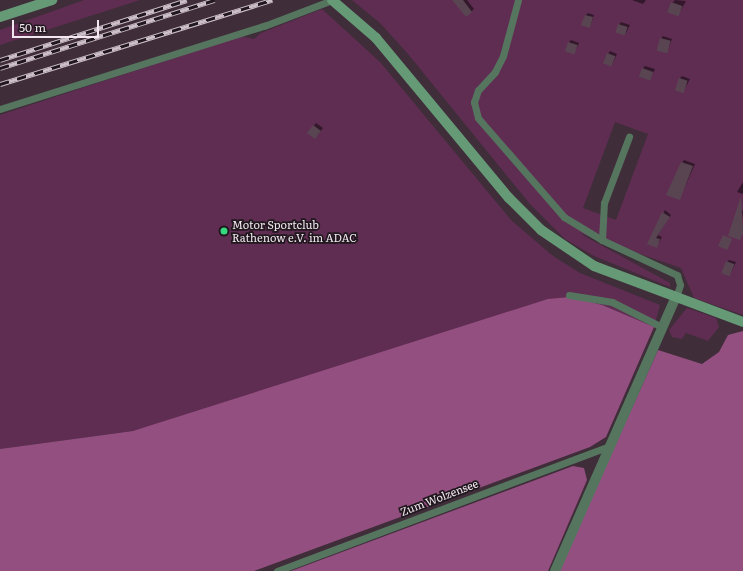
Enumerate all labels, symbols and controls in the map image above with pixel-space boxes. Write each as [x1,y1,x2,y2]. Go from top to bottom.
scale bar [14,12,101,38]
text: 50 m [19,18,46,36]
place label: Motor Sportclub Rathenow e.V. im ADAC [232,218,357,244]
marker: Motor Sportclub Rathenow e.V. im ADAC [219,226,229,236]
street label: Zum Wolzensee [398,476,480,518]

